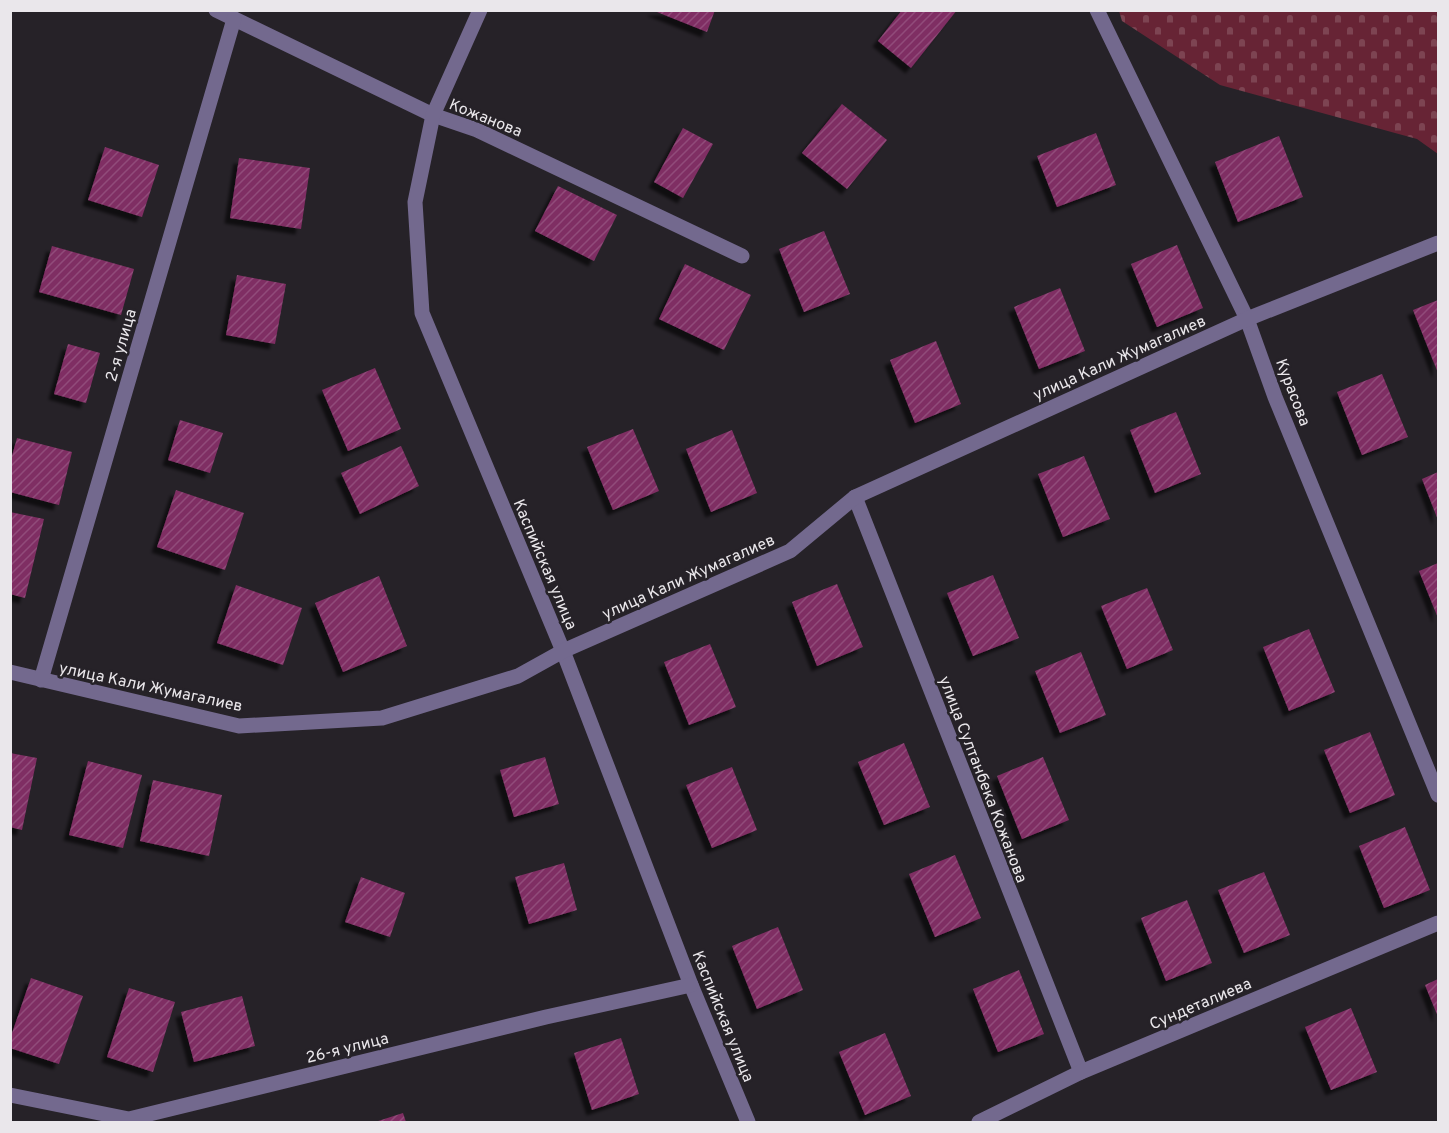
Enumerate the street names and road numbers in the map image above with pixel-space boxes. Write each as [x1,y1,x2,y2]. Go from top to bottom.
street label: Кожанова [446,95,525,143]
street label: 2-я улица [102,307,142,384]
street label: улица Кали Жумагалиев [1030,312,1209,406]
street label: Курасова [1270,356,1314,429]
street label: Каспийская улица [508,497,581,633]
street label: улица Кали Жумагалиев [599,531,778,625]
street label: улица Кали Жумагалиев [57,659,244,717]
street label: улица Султанбека Кожанова [933,673,1031,886]
street label: Каспийская улица [687,948,758,1085]
street label: Сундеталиева [1147,974,1255,1035]
street label: 26-я улица [304,1029,391,1069]

